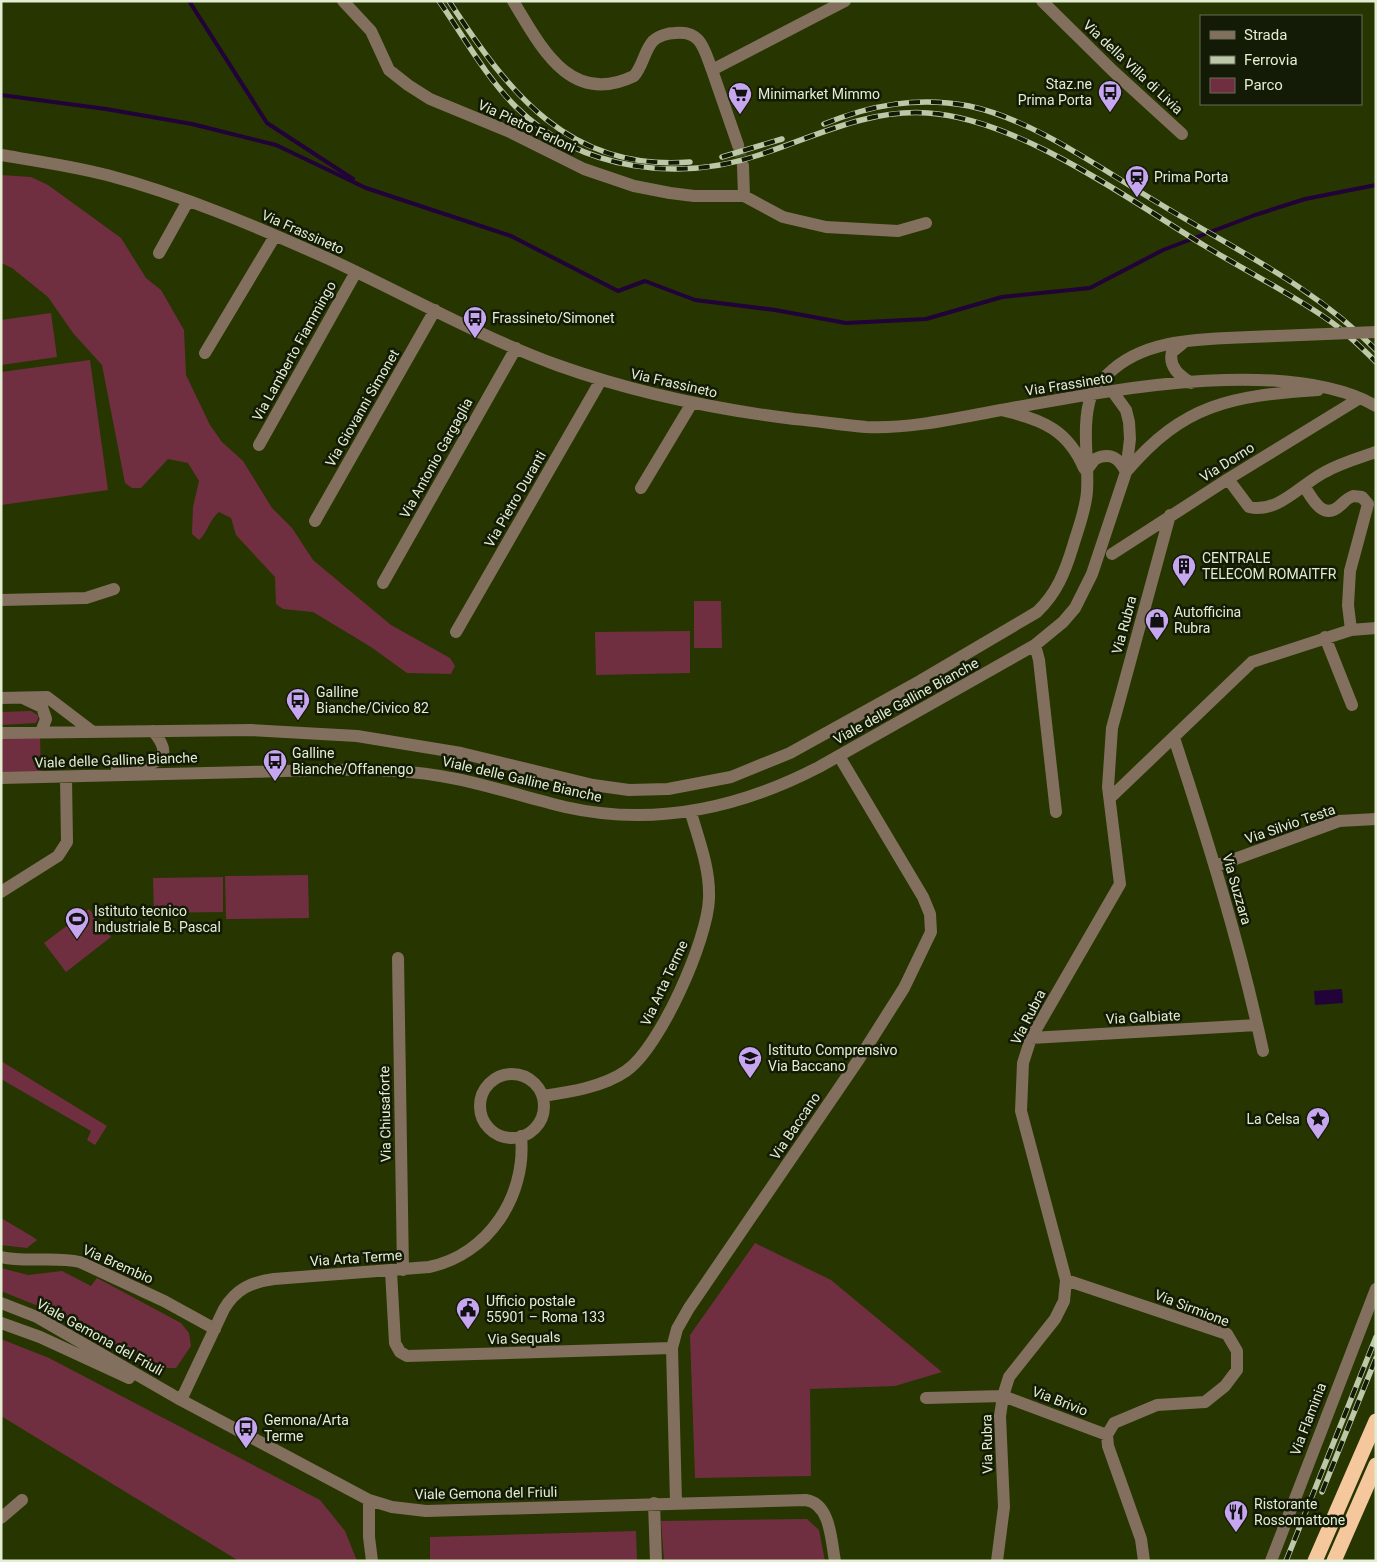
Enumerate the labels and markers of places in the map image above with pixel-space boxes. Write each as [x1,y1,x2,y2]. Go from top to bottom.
place label: Staz.ne Prima Porta [1018,76,1092,108]
bus stop icon: Staz.ne Prima Porta [1097,79,1123,113]
supermarket icon: Minimarket Mimmo [727,81,753,115]
place label: Minimarket Mimmo [758,86,880,102]
station icon: Prima Porta [1124,164,1150,198]
place label: Prima Porta [1154,169,1228,185]
bus stop icon: Frassineto/Simonet [462,305,488,339]
place label: Frassineto/Simonet [492,310,615,326]
place label: CENTRALE TELECOM ROMAITFR [1202,550,1337,582]
building icon: CENTRALE TELECOM ROMAITFR [1171,553,1197,587]
place label: Autofficina Rubra [1174,604,1241,636]
shop icon: Autofficina Rubra [1144,607,1170,641]
place label: Galline Bianche/Civico 82 [316,684,429,716]
bus stop icon: Galline Bianche/Civico 82 [285,687,311,721]
place label: Galline Bianche/Offanengo [292,745,413,777]
bus stop icon: Galline Bianche/Offanengo [262,748,288,782]
place label: Istituto tecnico Industriale B. Pascal [94,903,221,935]
sports icon: Istituto tecnico Industriale B. Pascal [64,906,90,940]
place label: Istituto Comprensivo Via Baccano [768,1042,898,1074]
school or university icon: Istituto Comprensivo Via Baccano [737,1045,763,1079]
place icon: La Celsa [1305,1106,1331,1140]
place label: La Celsa [1247,1111,1300,1127]
place label: Ufficio postale 55901 – Roma 133 [486,1293,605,1325]
public building icon: Ufficio postale 55901 – Roma 133 [455,1296,481,1330]
place label: Gemona/Arta Terme [264,1412,349,1444]
bus stop icon: Gemona/Arta Terme [233,1415,259,1449]
place label: Ristorante Rossomattone [1254,1496,1345,1528]
restaurant icon: Ristorante Rossomattone [1223,1499,1249,1533]

